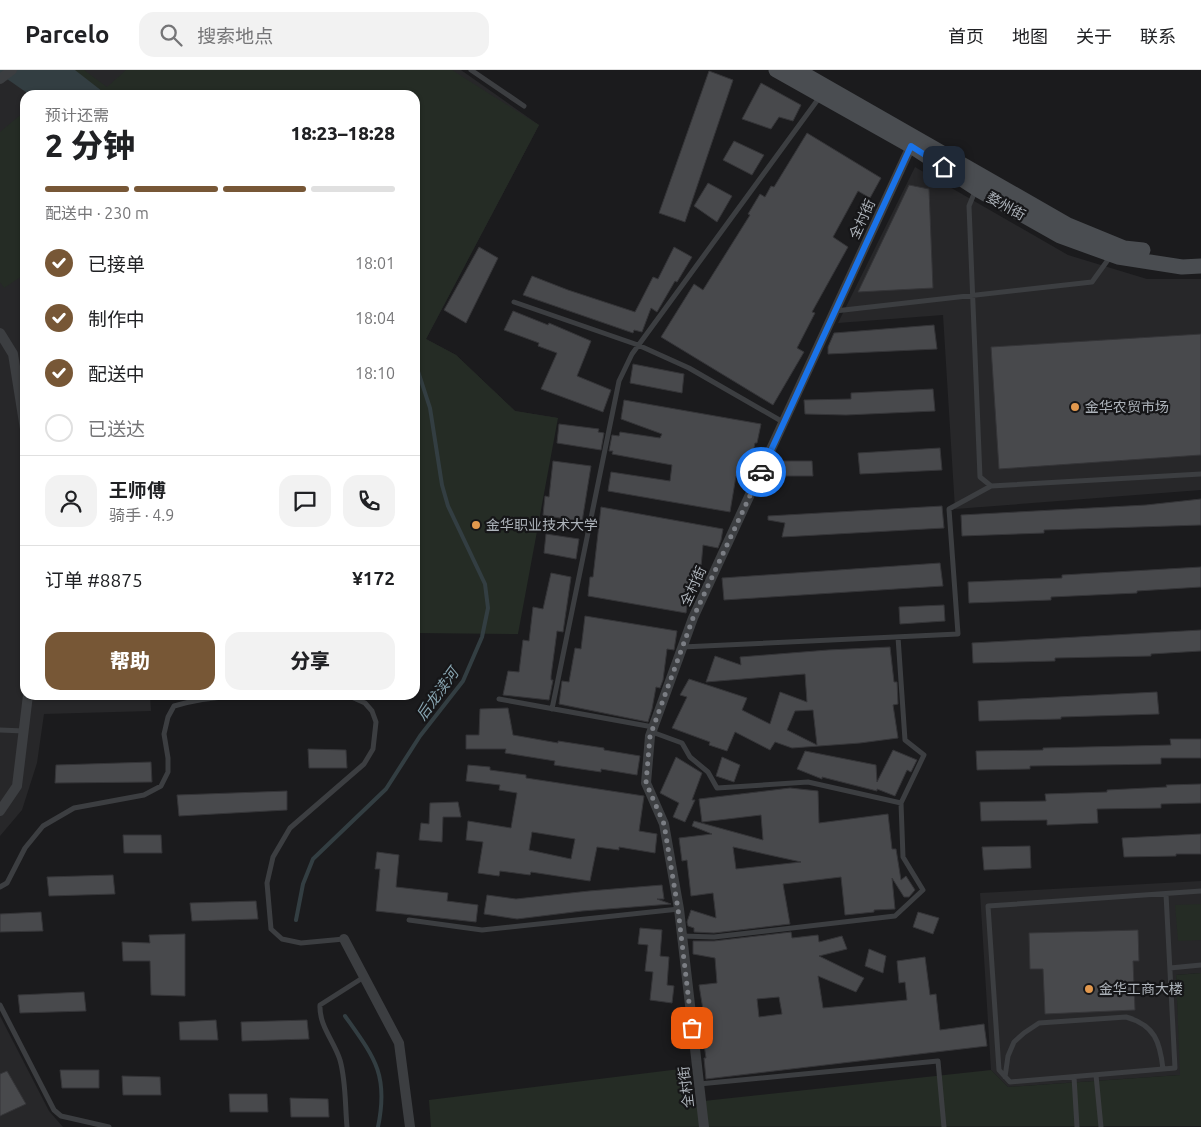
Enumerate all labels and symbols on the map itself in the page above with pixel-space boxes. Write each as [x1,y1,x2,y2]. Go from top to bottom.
pin [923,146,965,188]
street label: 婺州街 [984,189,1028,223]
street label: 全村街 [846,197,878,241]
place label: 金华农贸市场 [1085,399,1169,415]
marker: 金华农贸市场 [1069,401,1081,413]
courier [736,447,786,497]
place label: 金华职业技术大学 [486,517,598,533]
marker: 金华职业技术大学 [470,519,482,531]
street label: 全村街 [677,564,709,608]
water label: 后龙渎河 [412,662,463,723]
place label: 金华工商大楼 [1099,981,1183,997]
marker: 金华工商大楼 [1083,983,1095,995]
pin [671,1007,713,1049]
street label: 全村街 [676,1065,696,1109]

